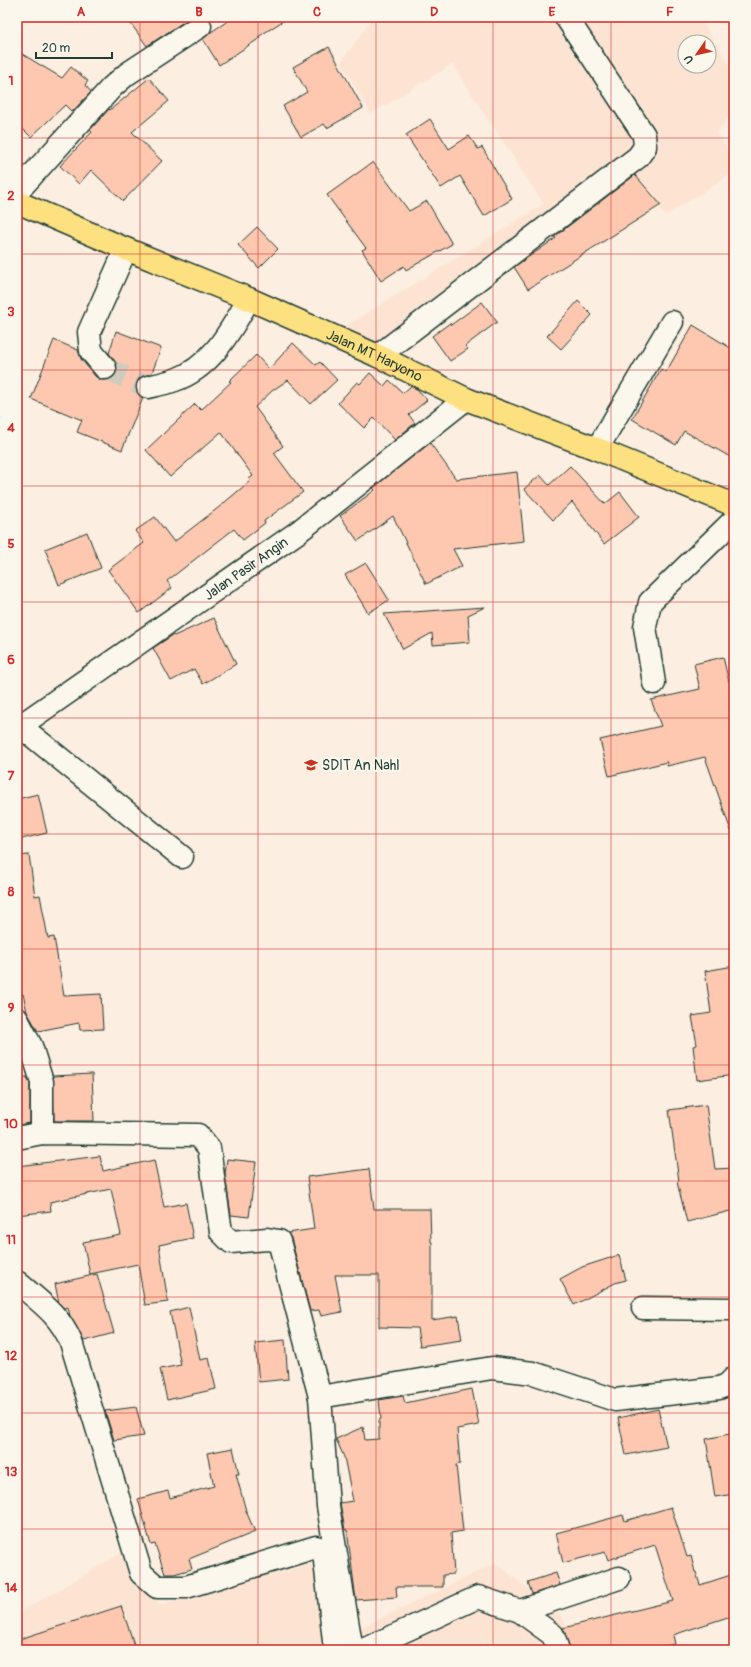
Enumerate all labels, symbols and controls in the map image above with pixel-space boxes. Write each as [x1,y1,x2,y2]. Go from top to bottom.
text: A [77,4,86,20]
text: B [195,4,203,20]
text: C [313,4,321,20]
text: D [430,4,438,20]
text: E [549,4,556,20]
text: F [666,4,674,20]
scale bar [36,34,112,60]
north arrow [677,34,717,74]
text: 20 m [42,41,71,56]
text: U [682,53,697,66]
text: 1 [8,73,14,89]
text: 2 [7,188,15,204]
text: 3 [7,304,15,320]
street label: Jalan MT Haryono [324,326,426,386]
text: 4 [7,420,15,436]
street label: Jalan Pasir Angin [201,534,291,604]
text: 5 [7,536,15,552]
text: 6 [7,652,15,668]
school or university icon: SDIT An Nahl [303,757,319,773]
place label: SDIT An Nahl [322,757,400,774]
text: 7 [8,768,15,784]
text: 8 [8,884,15,900]
text: 9 [8,1000,15,1016]
text: 10 [4,1116,18,1132]
text: 11 [6,1232,16,1248]
text: 12 [5,1348,17,1364]
text: 13 [5,1464,17,1480]
text: 14 [5,1580,18,1596]

